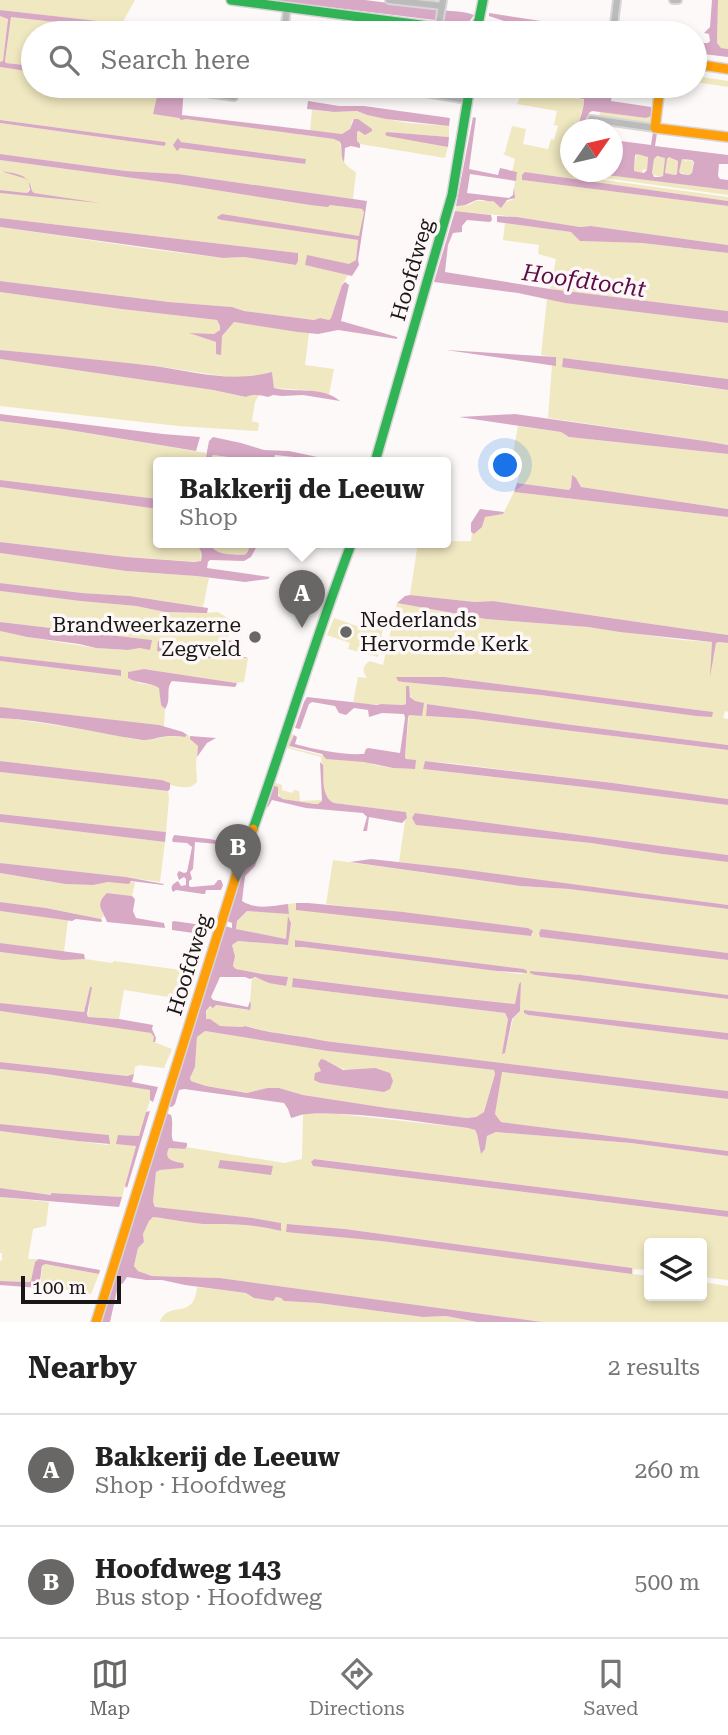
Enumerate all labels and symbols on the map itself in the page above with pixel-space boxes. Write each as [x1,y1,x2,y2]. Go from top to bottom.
north arrow [560,119,623,182]
street label: Hoofdweg [386,216,438,324]
water label: Hoofdtocht [519,259,648,303]
your location [488,448,522,482]
pin: A [279,570,325,628]
place label: Nederlands Hervormde Kerk [360,608,529,656]
place label: Brandweerkazerne Zegveld [52,613,242,661]
marker: Nederlands Hervormde Kerk [338,624,354,640]
marker: Brandweerkazerne Zegveld [247,629,263,645]
pin: B [215,824,261,882]
street label: Hoofdweg [162,911,216,1019]
scale bar [21,1273,121,1305]

